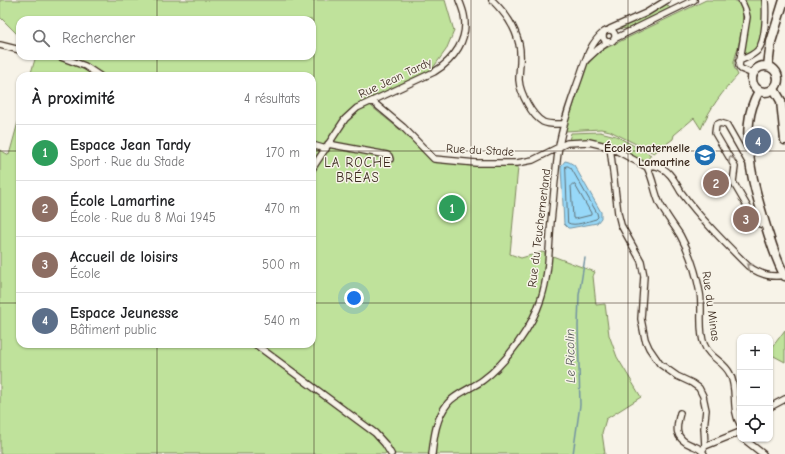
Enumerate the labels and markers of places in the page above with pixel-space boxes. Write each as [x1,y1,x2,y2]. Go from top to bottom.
pin: 4 [745,126,771,156]
place label: École maternelle Lamartine [604,141,690,169]
school or university icon: École maternelle Lamartine [692,142,718,168]
pin: 2 [703,168,729,198]
pin: 1 [439,193,465,223]
pin: 3 [733,204,759,234]

